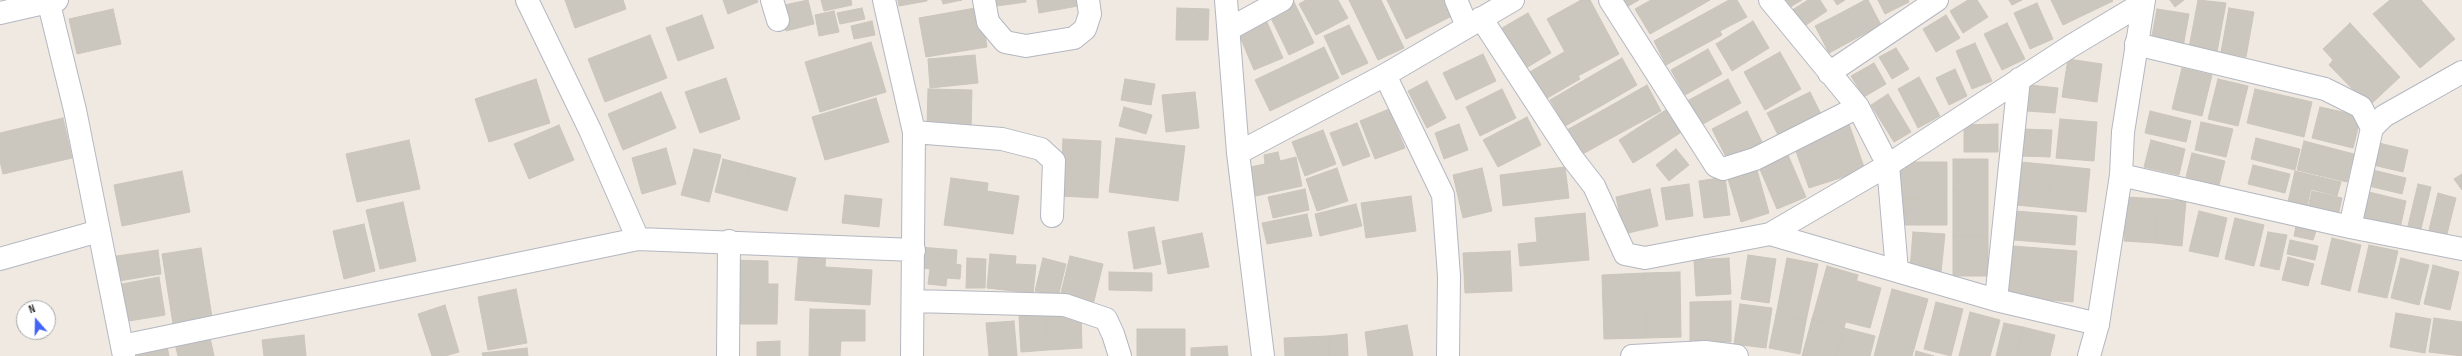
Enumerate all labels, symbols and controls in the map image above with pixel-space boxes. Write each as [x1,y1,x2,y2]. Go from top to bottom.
north arrow [16,300,56,340]
text: N [27,302,37,316]

